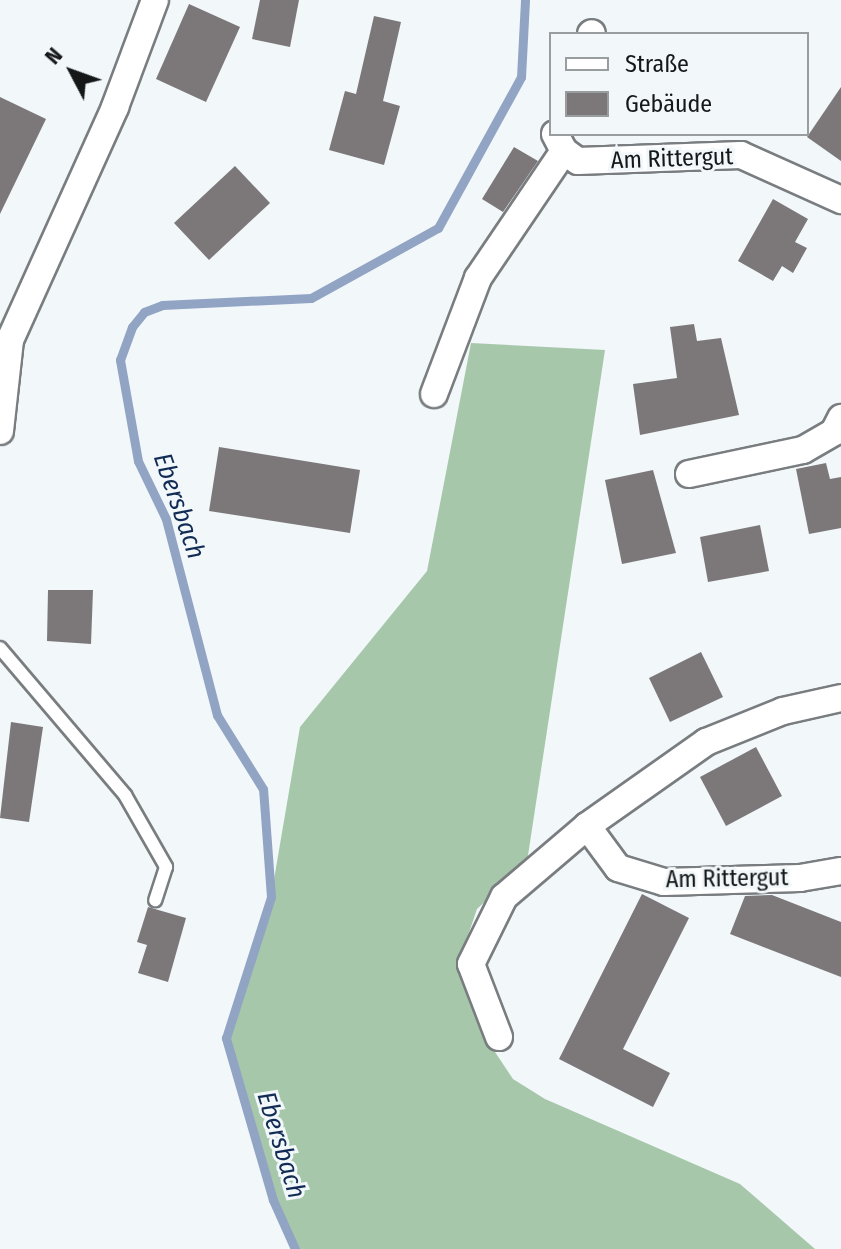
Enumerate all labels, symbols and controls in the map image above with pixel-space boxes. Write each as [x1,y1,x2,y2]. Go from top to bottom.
north arrow [32,32,112,112]
legend [549,32,809,136]
text: N [39,42,68,70]
text: Straße [625,50,689,78]
text: Gebäude [625,90,712,118]
street label: Am Rittergut [610,142,734,176]
water label: Ebersbach [146,449,212,563]
street label: Am Rittergut [665,864,789,894]
water label: Ebersbach [250,1088,312,1202]

